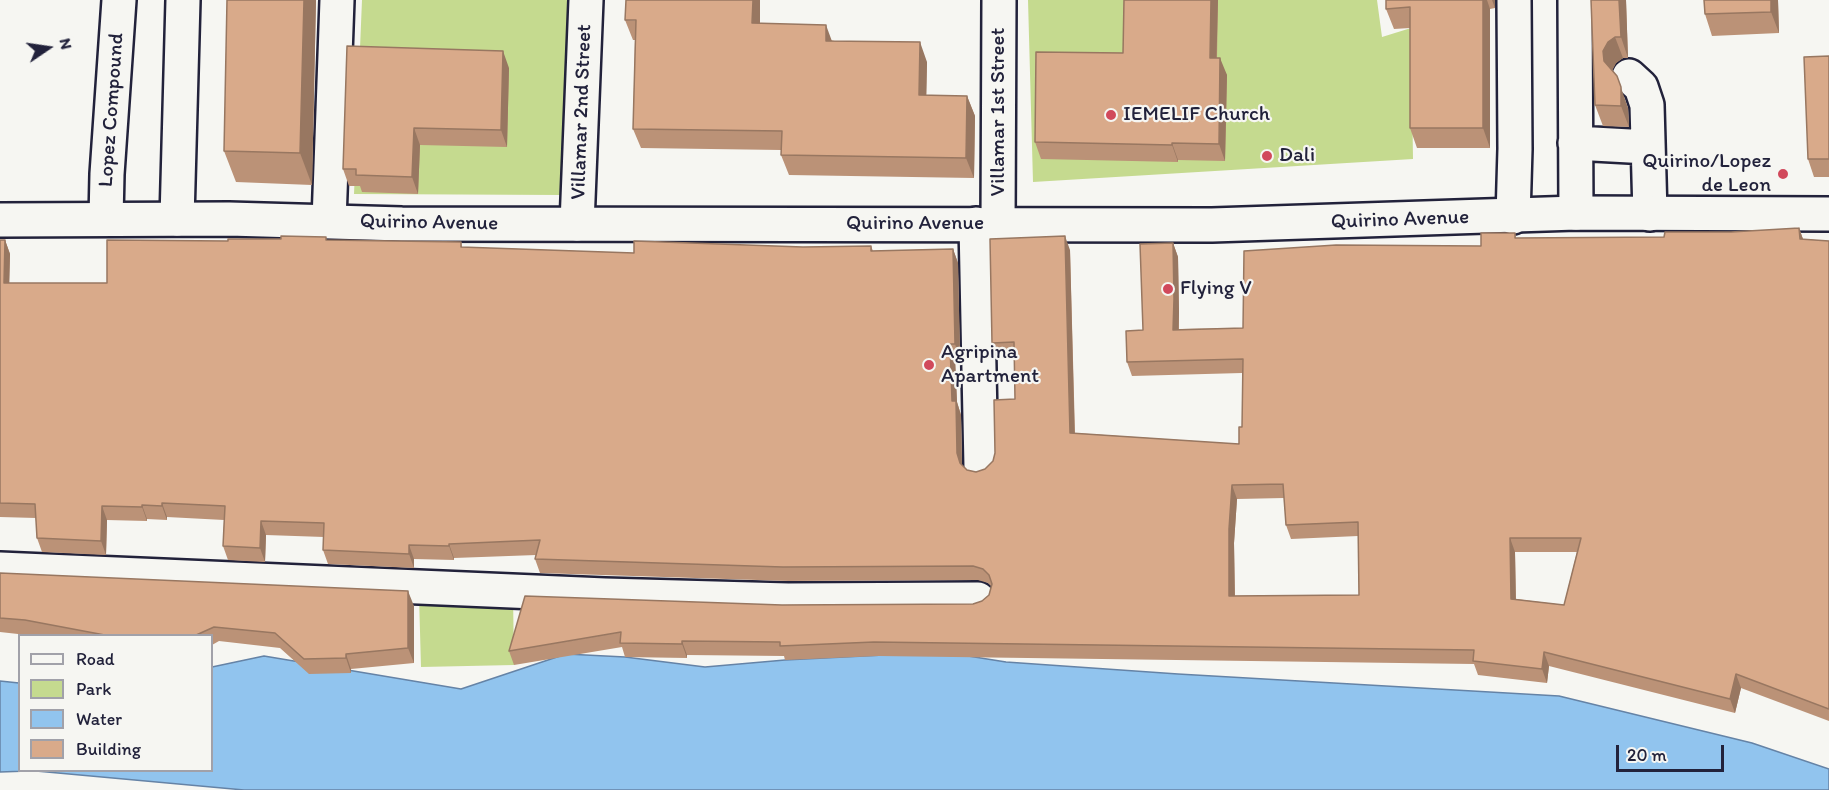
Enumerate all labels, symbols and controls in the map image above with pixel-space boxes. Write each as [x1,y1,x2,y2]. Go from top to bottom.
north arrow [18,18,78,78]
street label: Villamar 2nd Street [566,24,598,200]
street label: Villamar 1st Street [986,28,1012,196]
street label: Lopez Compound [94,32,130,188]
text: N [56,36,76,51]
place label: IEMELIF Church [1123,102,1270,128]
marker: IEMELIF Church [1104,108,1118,122]
place label: Dali [1279,143,1315,169]
marker: Dali [1260,149,1274,163]
place label: Quirino/Lopez de Leon [1642,149,1771,199]
marker: Quirino/Lopez de Leon [1776,167,1790,181]
street label: Quirino Avenue [1330,205,1470,235]
street label: Quirino Avenue [360,209,498,237]
street label: Quirino Avenue [846,211,984,237]
place label: Flying V [1180,276,1252,302]
marker: Flying V [1161,282,1175,296]
place label: Agripina Apartment [941,340,1039,390]
marker: Agripina Apartment [922,358,936,372]
legend [18,634,213,772]
text: Road [76,648,115,670]
text: Park [76,678,111,700]
text: Water [76,708,122,730]
scale bar [1619,733,1727,771]
text: Building [76,738,141,760]
text: 20 m [1627,744,1667,766]

